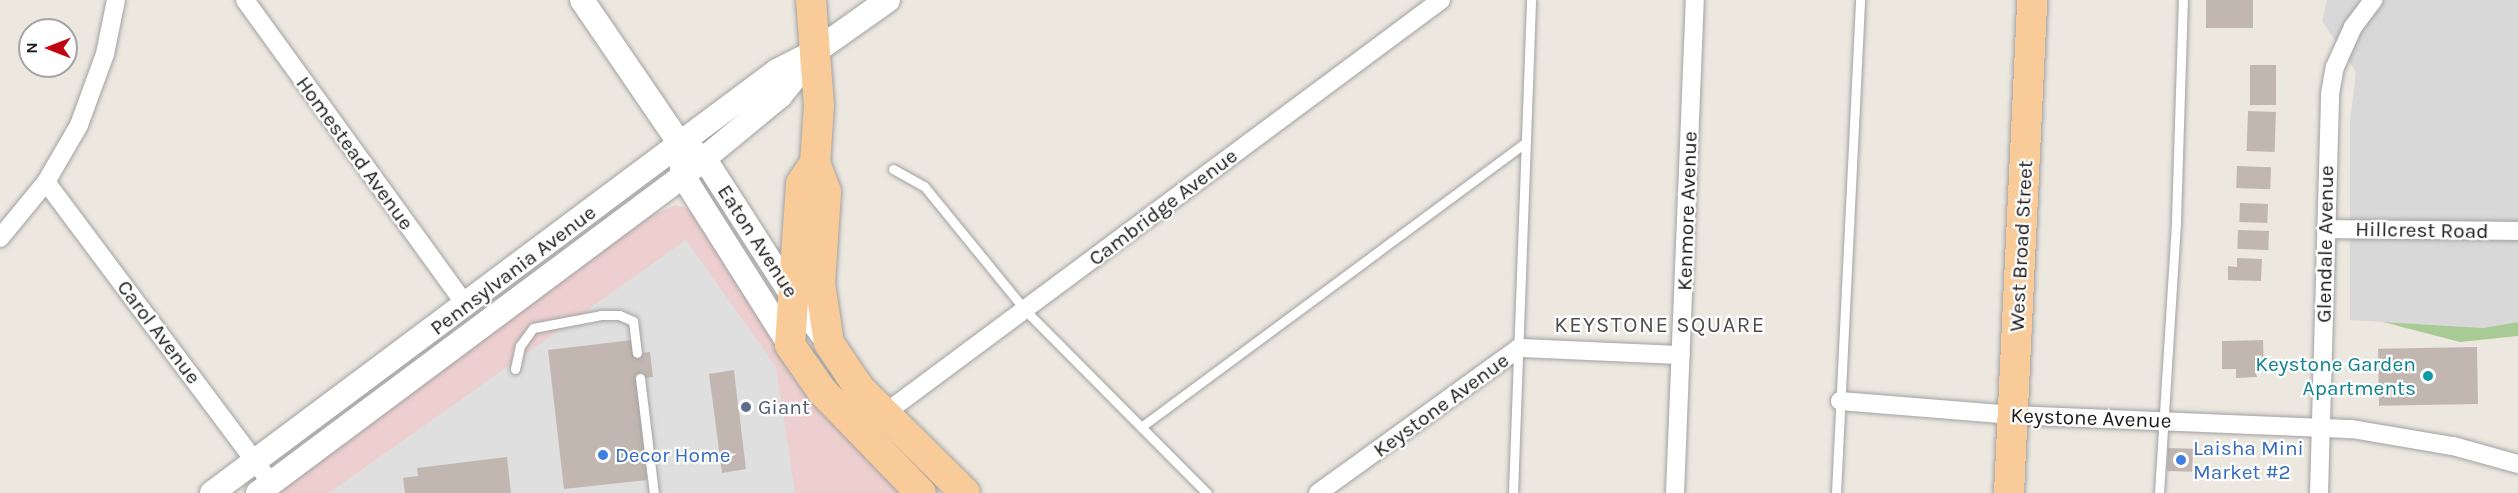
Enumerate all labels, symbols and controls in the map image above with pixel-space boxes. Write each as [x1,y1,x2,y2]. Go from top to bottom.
north arrow [18,18,78,78]
text: N [22,42,41,54]
street label: Homestead Avenue [291,71,419,235]
street label: Kenmore Avenue [1672,131,1702,291]
street label: Cambridge Avenue [1084,143,1242,271]
street label: West Broad Street [2004,160,2038,332]
street label: Glendale Avenue [2311,165,2339,323]
street label: Eaton Avenue [712,180,804,302]
street label: Pennsylvania Avenue [425,200,601,340]
street label: Hillcrest Road [2355,216,2489,244]
street label: Carol Avenue [112,275,206,389]
district label: KEYSTONE SQUARE [1554,313,1766,339]
street label: Keystone Avenue [1368,347,1514,463]
place label: Keystone Garden Apartments [2255,351,2416,401]
marker: Keystone Garden Apartments [2421,369,2435,383]
place label: Giant [758,394,810,420]
marker: Giant [739,400,753,414]
street label: Keystone Avenue [2010,403,2172,433]
place label: Laisha Mini Market #2 [2193,435,2304,485]
place label: Decor Home [615,442,730,468]
marker: Decor Home [596,448,610,462]
marker: Laisha Mini Market #2 [2174,453,2188,467]

